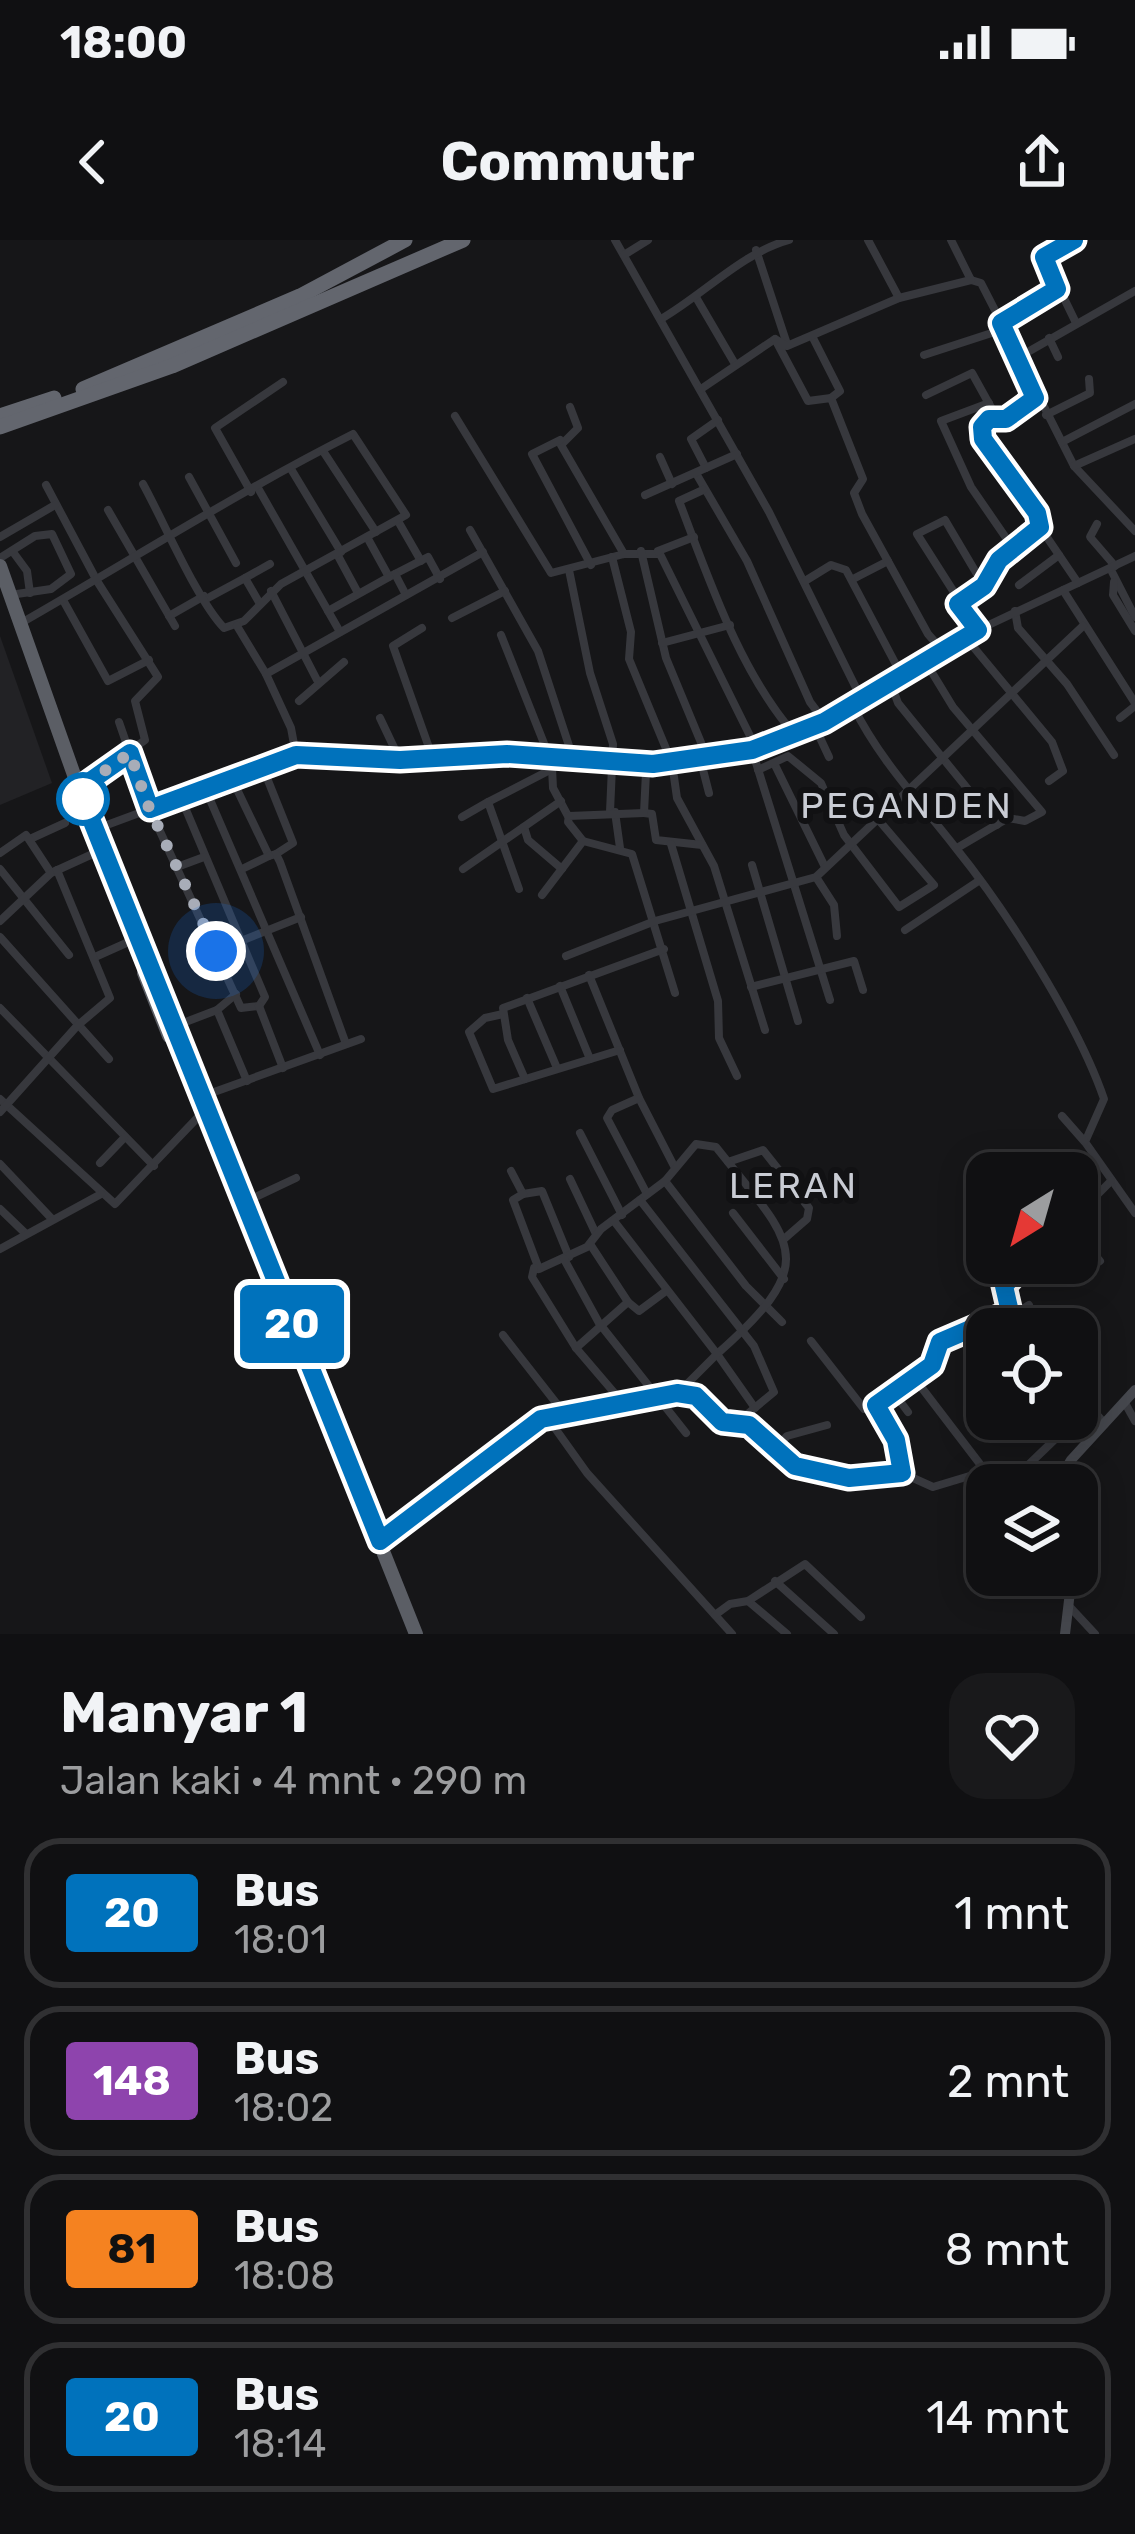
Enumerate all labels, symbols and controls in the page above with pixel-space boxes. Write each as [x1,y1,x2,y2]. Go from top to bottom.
text: 18:00 [60,16,187,69]
icon: back [60,129,126,195]
icon: share [1009,129,1075,195]
text: Commutr [440,130,695,194]
unlabelled marker [58,774,108,824]
district label: PEGANDEN [800,784,1014,827]
your location [186,921,246,981]
north arrow [966,1152,1098,1284]
map controls [966,1152,1098,1596]
district label: LERAN [729,1164,859,1207]
line badge: 20 [238,1285,346,1363]
text: 20 [264,1299,320,1349]
button: locate [966,1308,1098,1440]
button: layers [966,1464,1098,1596]
button: heart [949,1673,1075,1799]
text: Manyar 1 [60,1679,308,1746]
text: Jalan kaki · 4 mnt · 290 m [60,1758,527,1804]
text: Bus [234,1864,319,1917]
text: 1 mnt [954,1887,1069,1940]
text: 20 [104,1888,160,1938]
text: 18:01 [234,1917,327,1963]
text: Bus [234,2032,319,2085]
text: 2 mnt [947,2055,1069,2108]
text: 148 [93,2056,171,2106]
text: 18:02 [234,2085,333,2131]
text: Bus [234,2200,319,2253]
text: 8 mnt [945,2223,1069,2276]
text: 81 [107,2224,157,2274]
text: 18:08 [234,2253,335,2299]
text: Bus [234,2368,319,2421]
text: 14 mnt [926,2391,1069,2444]
text: 20 [104,2392,160,2442]
text: 18:14 [234,2421,326,2467]

